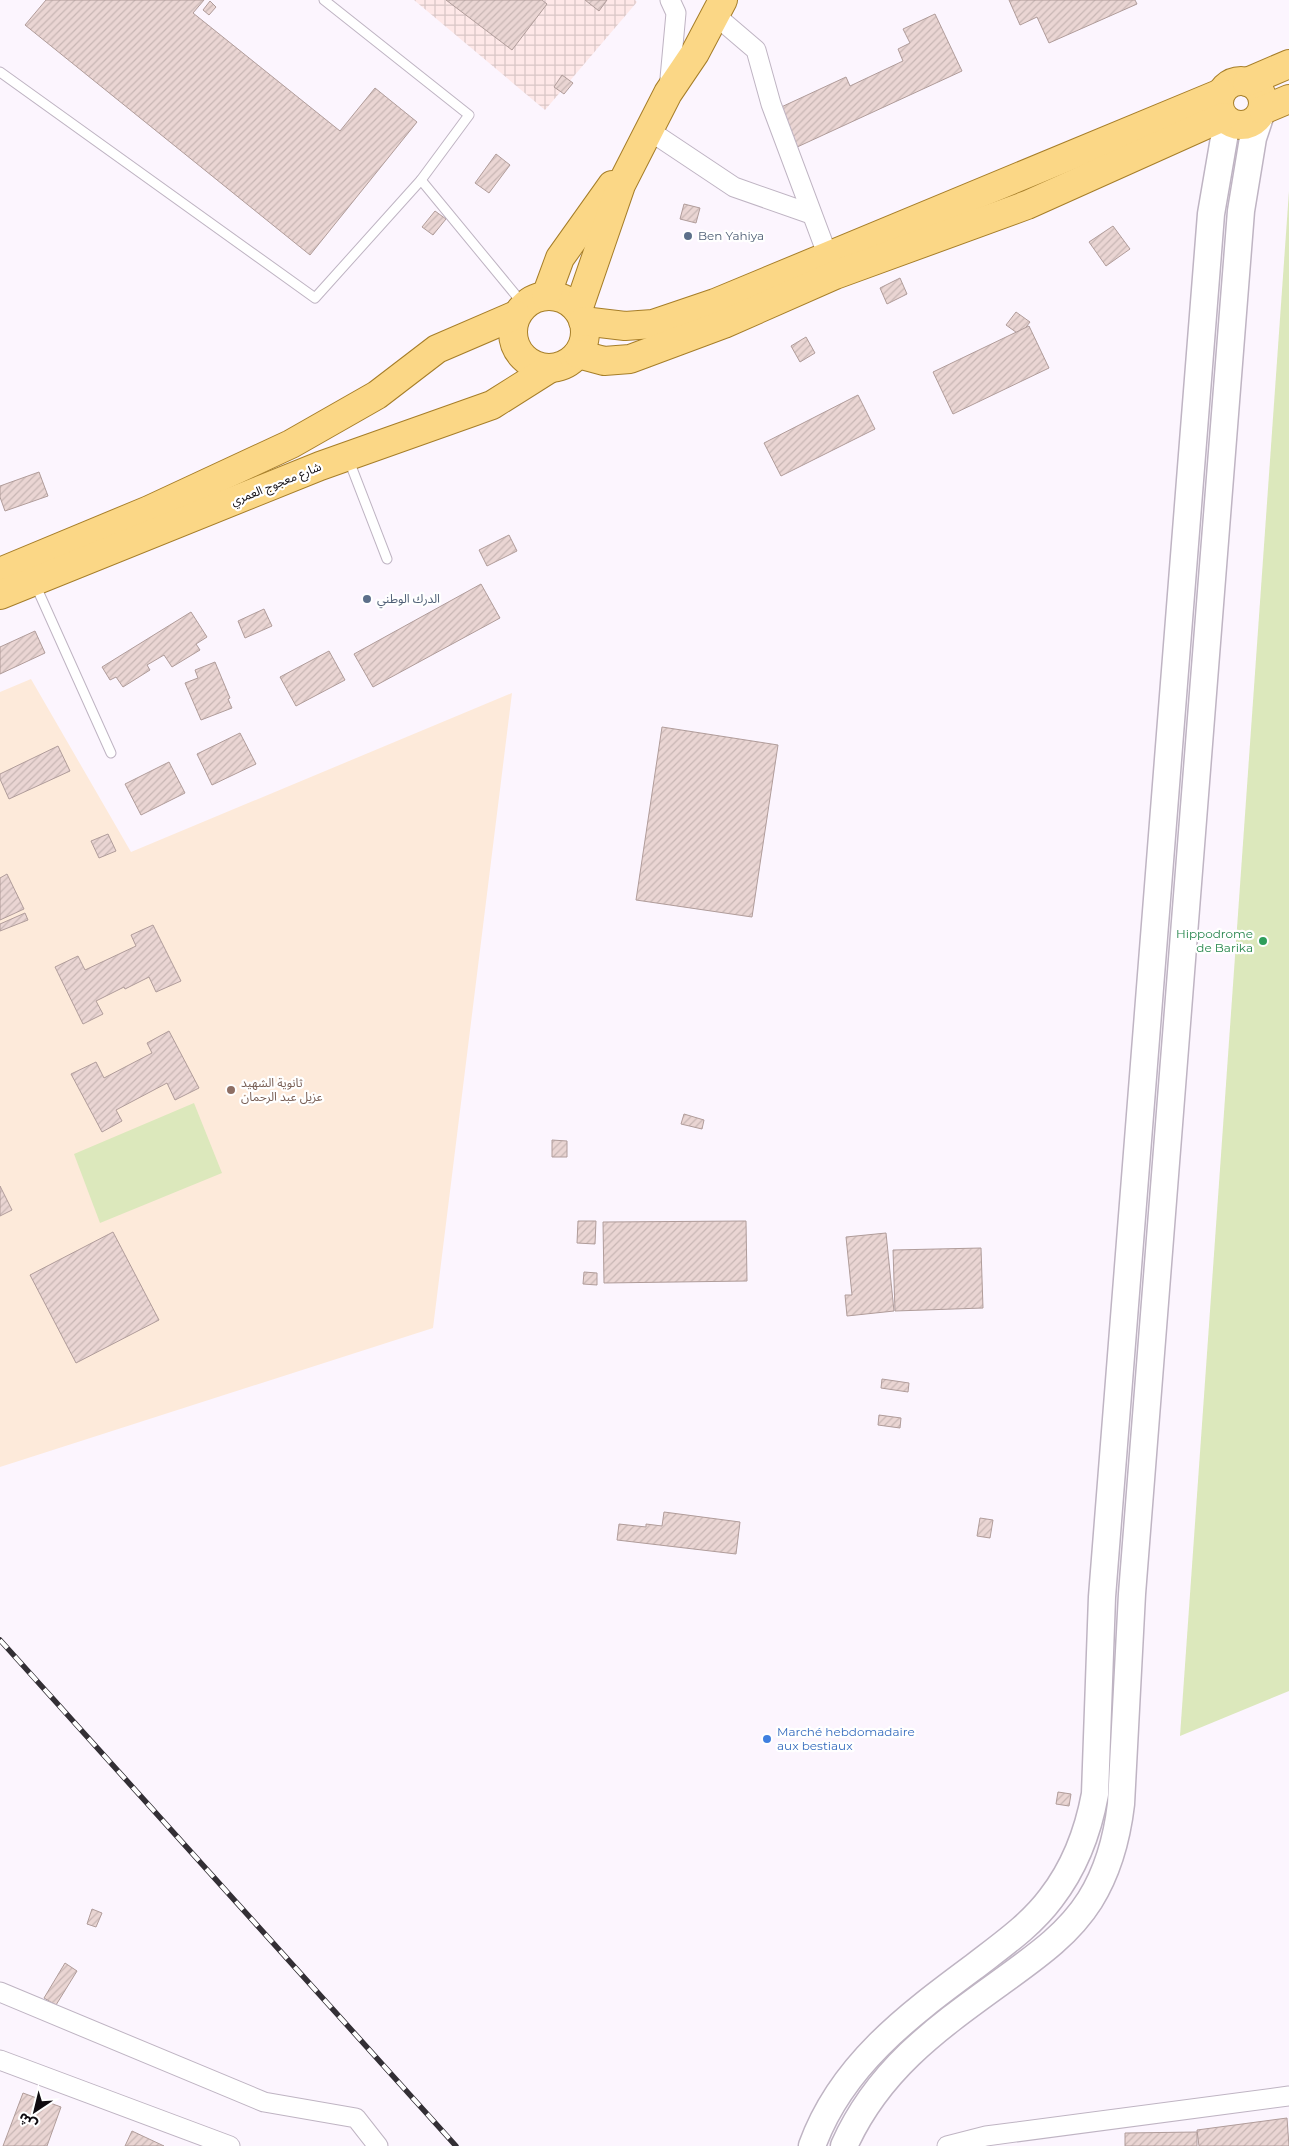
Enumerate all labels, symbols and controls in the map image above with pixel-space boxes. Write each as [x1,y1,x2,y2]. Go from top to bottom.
place label: Ben Yahiya [698,228,764,243]
marker: Ben Yahiya [682,230,694,242]
street label: شارع معجوج العمري [228,459,324,511]
place label: الدرك الوطني [377,591,440,609]
marker: الدرك الوطني [361,593,373,605]
place label: Hippodrome de Barika [1176,926,1253,955]
marker: Hippodrome de Barika [1257,935,1269,947]
place label: ثانوية الشهيد عزيل عبد الرحمان [241,1075,323,1104]
marker: ثانوية الشهيد عزيل عبد الرحمان [225,1084,237,1096]
place label: Marché hebdomadaire aux bestiaux [777,1724,915,1753]
marker: Marché hebdomadaire aux bestiaux [761,1733,773,1745]
north arrow [10,2086,60,2136]
text: ش [15,2109,41,2135]

